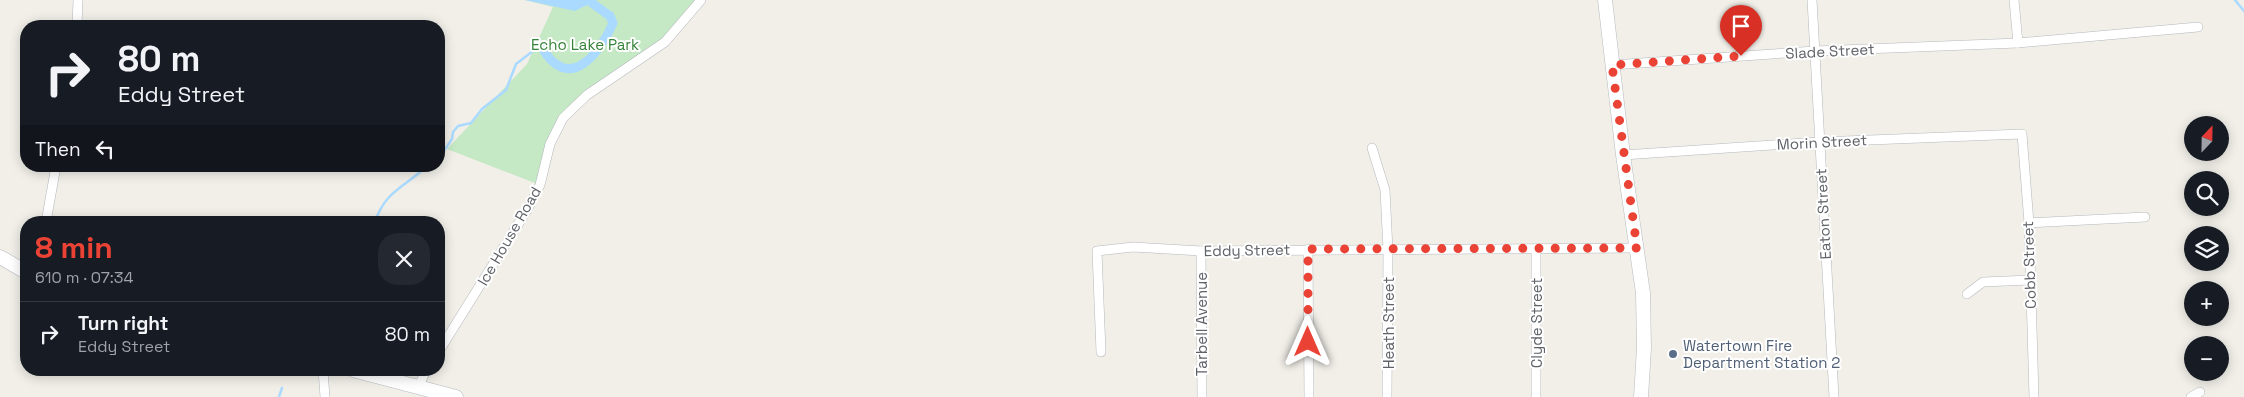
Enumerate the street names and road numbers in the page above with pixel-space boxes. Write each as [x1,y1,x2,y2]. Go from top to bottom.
street label: Slade Street [1785,39,1875,63]
street label: Morin Street [1776,130,1868,154]
street label: Eaton Street [1811,168,1835,260]
street label: Ice House Road [473,183,545,289]
street label: Cobb Street [2018,221,2040,309]
street label: Eddy Street [1204,240,1291,260]
street label: Tarbell Avenue [1192,272,1211,376]
street label: Heath Street [1379,277,1398,369]
street label: Clyde Street [1527,278,1546,368]

